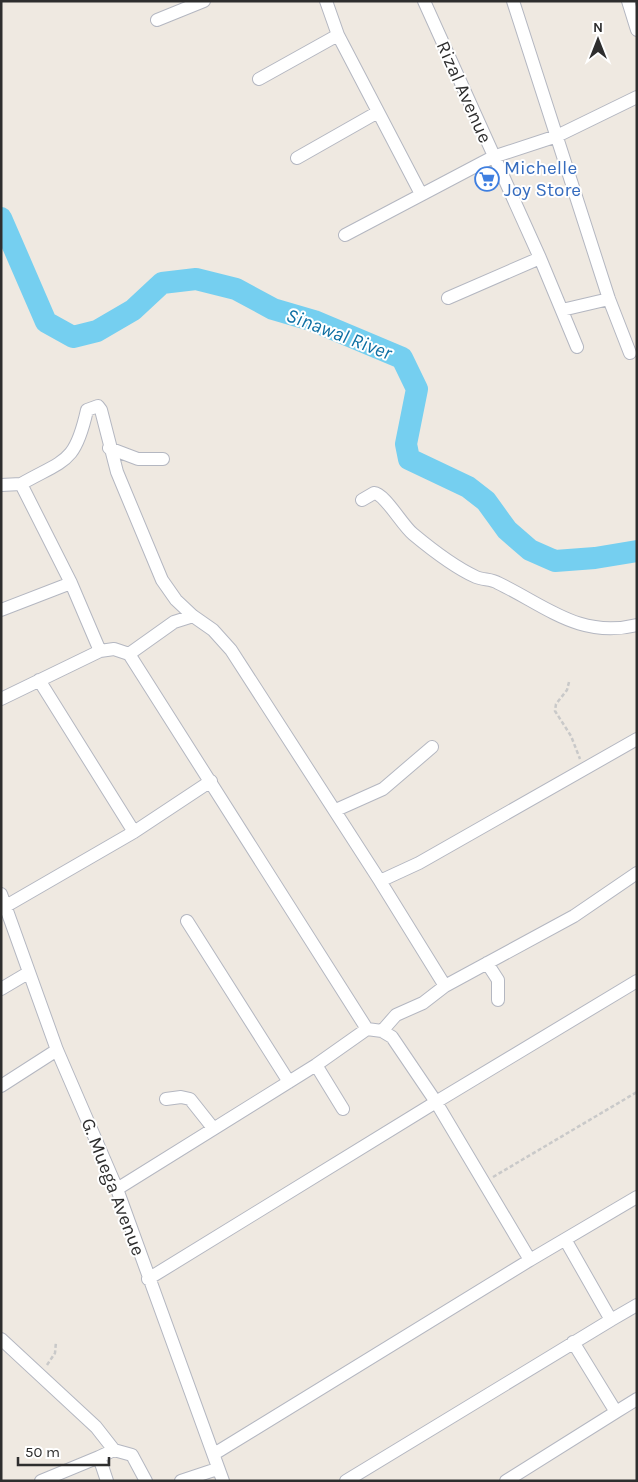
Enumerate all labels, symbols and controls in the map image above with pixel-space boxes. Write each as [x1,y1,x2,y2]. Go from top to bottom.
north arrow [573,15,623,65]
text: N [593,19,603,36]
street label: Rizal Avenue [432,38,496,146]
place label: Michelle Joy Store [504,157,581,201]
supermarket icon: Michelle Joy Store [474,166,500,192]
water label: Sinawal River [283,303,396,365]
street label: G. Muega Avenue [77,1115,149,1259]
scale bar [18,1434,109,1466]
text: 50 m [25,1443,60,1461]

